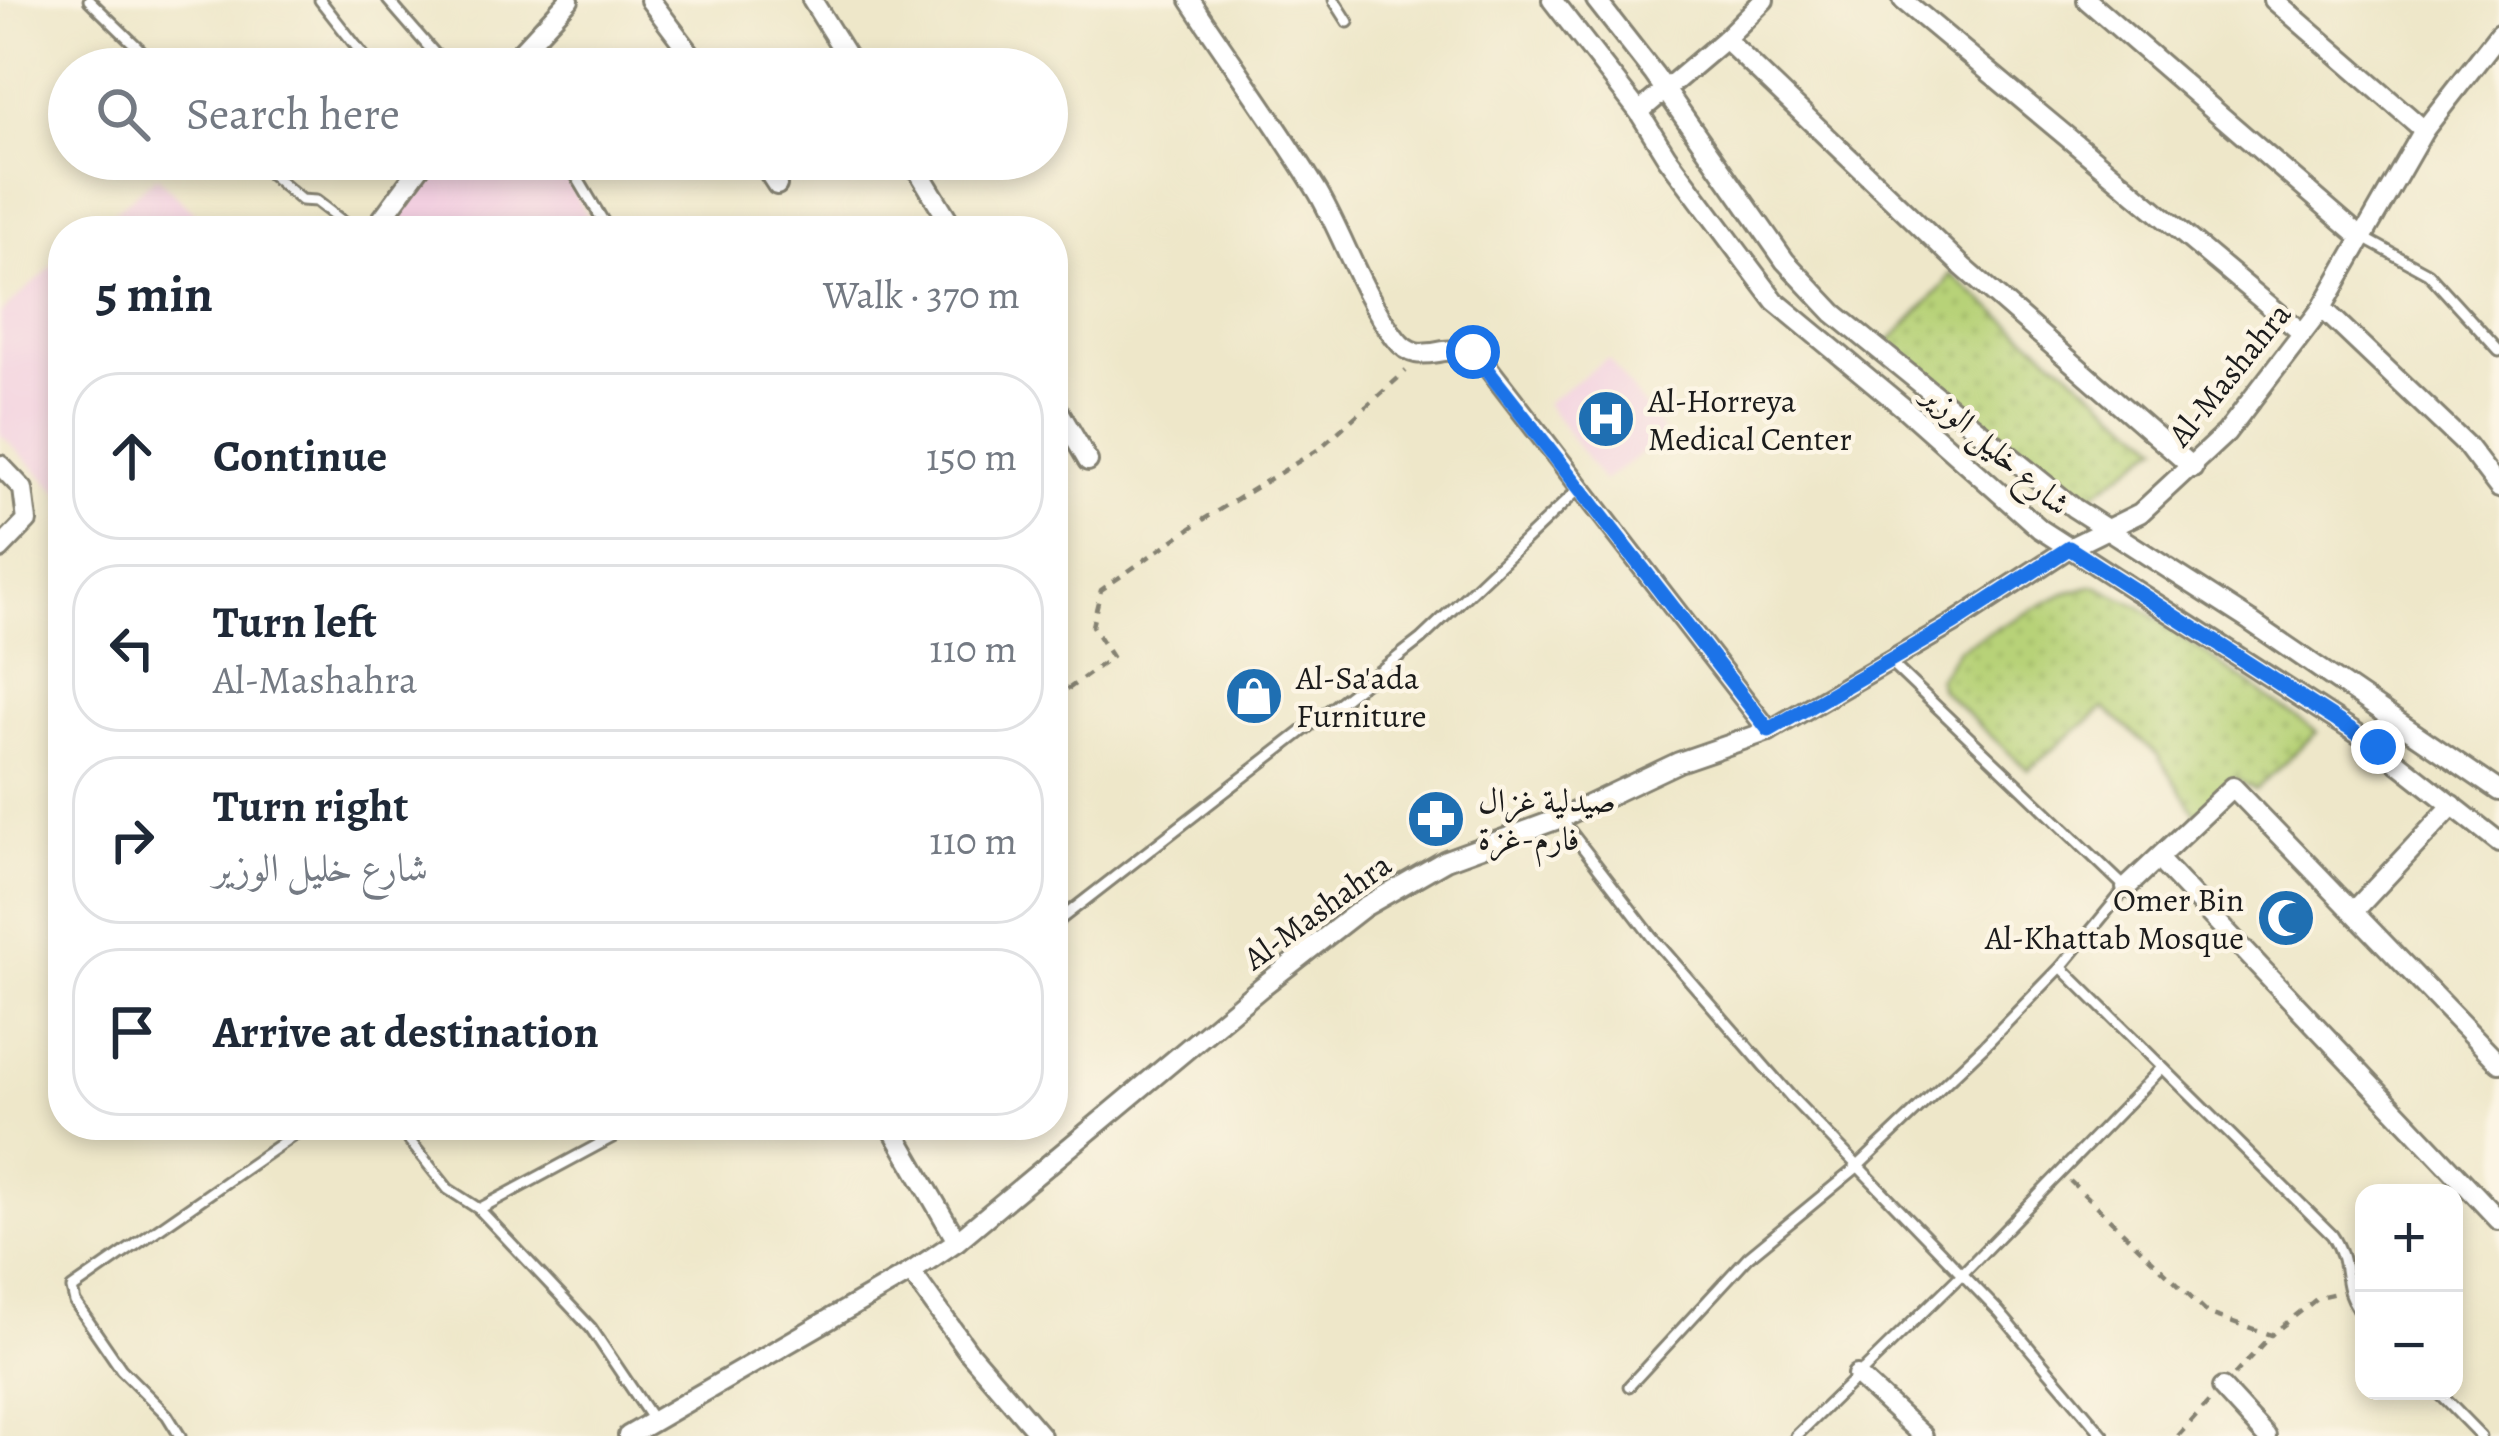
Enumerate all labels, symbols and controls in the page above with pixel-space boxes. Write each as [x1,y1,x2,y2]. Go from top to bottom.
search box [48,48,1068,180]
icon: search [90,81,156,147]
text: Search here [186,83,400,145]
text: 5 min [96,259,213,329]
text: Walk · 370 m [823,268,1020,321]
street label: Al-Mashahra [2157,292,2301,456]
route start [1446,325,1500,379]
street label: شارع خليل الوزير [1907,370,2080,530]
place label: Al-Horreya Medical Center [1647,378,1852,461]
hospital icon: Al-Horreya Medical Center [1575,388,1637,450]
icon: ahead [99,423,165,489]
text: Continue [213,425,387,487]
text: 150 m [926,430,1017,483]
text: Turn left [213,591,377,653]
icon: left [99,615,165,681]
text: 110 m [929,622,1017,675]
text: Al-Mashahra [213,653,417,706]
place label: Al-Sa'ada Furniture [1295,655,1427,738]
shop icon: Al-Sa'ada Furniture [1223,665,1285,727]
route end [2351,720,2405,774]
text: Turn right [213,775,408,837]
place label: صيدلية غزال فارم-غزة [1478,778,1616,868]
pharmacy icon: صيدلية غزال فارم-غزة [1405,788,1467,850]
icon: right [99,807,165,873]
text: 110 m [929,814,1017,867]
text: شارع خليل الوزير [213,841,428,894]
street label: Al-Mashahra [1233,842,1401,981]
place label: Omer Bin Al-Khattab Mosque [1984,877,2244,960]
mosque icon: Omer Bin Al-Khattab Mosque [2255,887,2317,949]
icon: arrive [99,999,165,1065]
text: Arrive at destination [213,1001,599,1063]
map controls [2355,1184,2463,1400]
button: + [2355,1184,2463,1292]
button: − [2355,1292,2463,1400]

